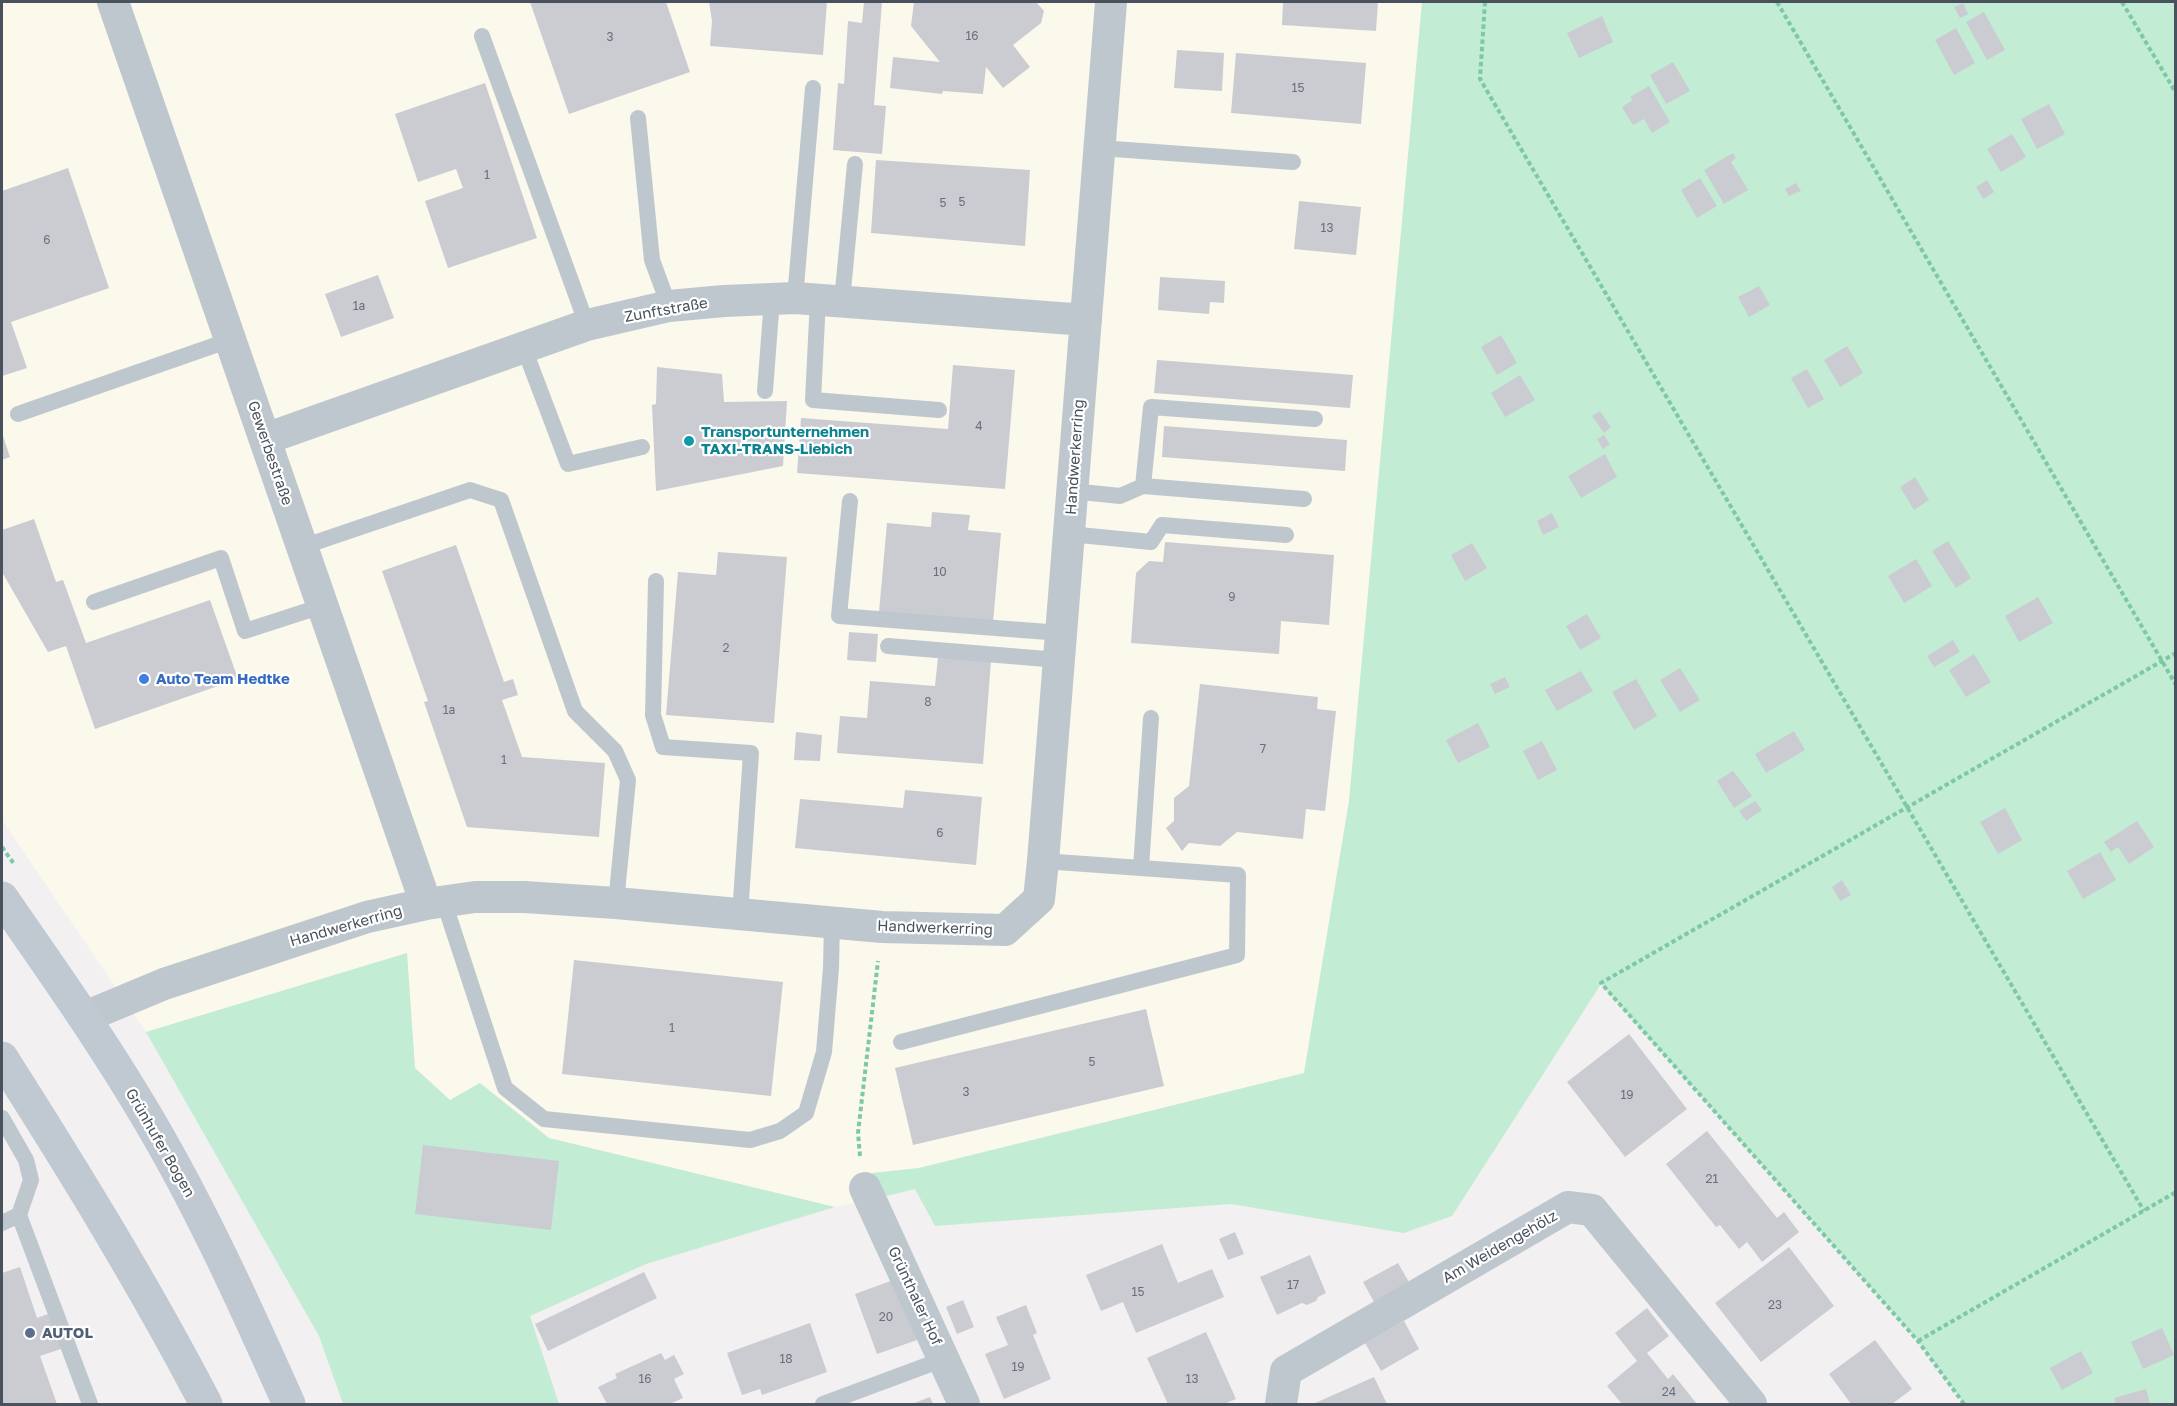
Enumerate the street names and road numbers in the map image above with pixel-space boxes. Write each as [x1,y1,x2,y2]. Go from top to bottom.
street label: Zunftstraße [623,294,709,326]
street label: Gewerbestraße [244,398,296,508]
street label: Handwerkerring [1062,399,1088,515]
street label: Handwerkerring [288,901,404,951]
street label: Handwerkerring [877,917,993,939]
street label: Grünhufer Bogen [121,1085,199,1201]
street label: Am Weidengehölz [1439,1207,1561,1287]
street label: Grünthaler Hof [884,1244,946,1348]

